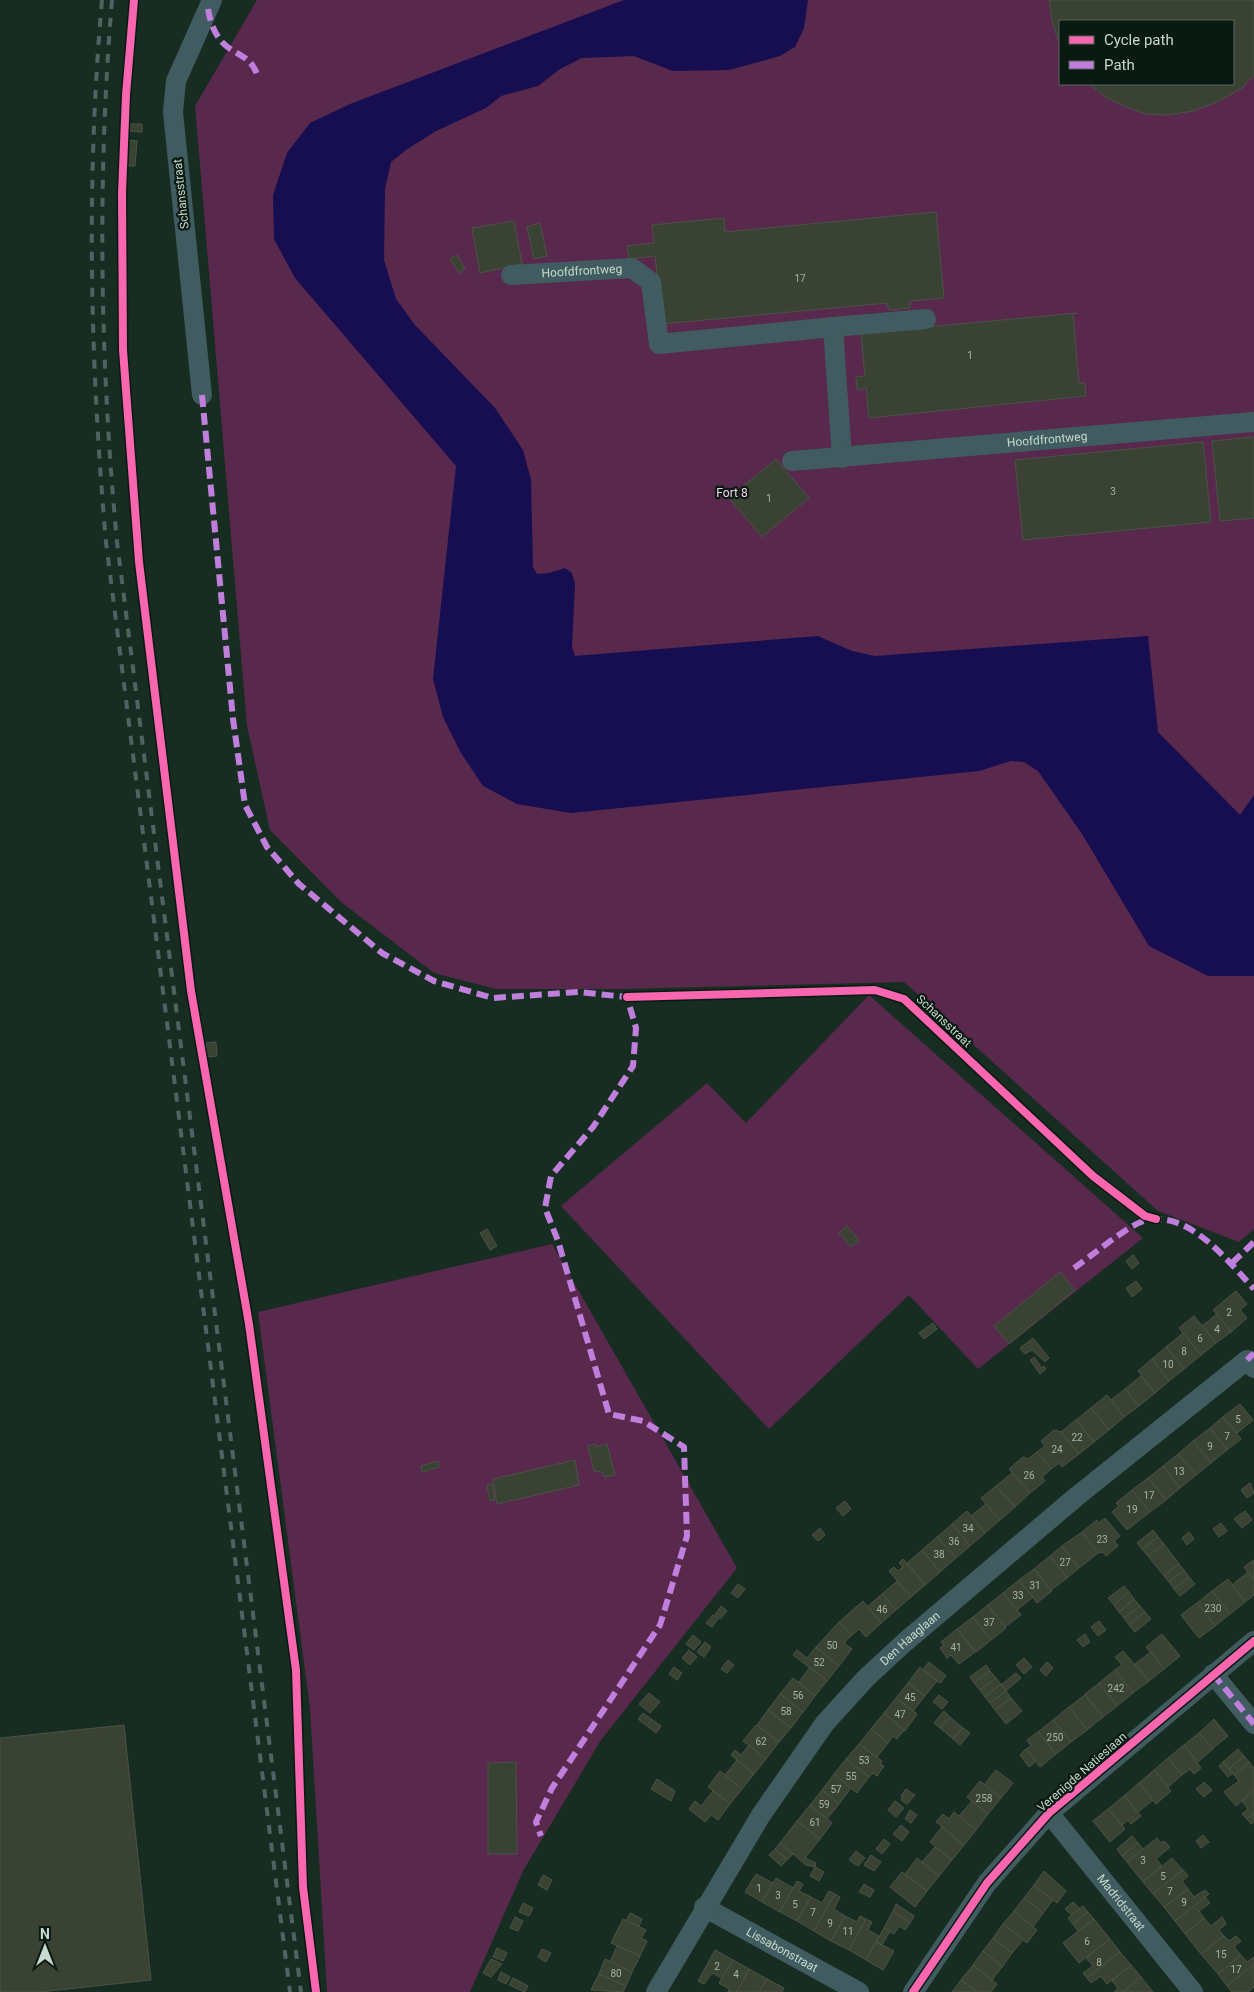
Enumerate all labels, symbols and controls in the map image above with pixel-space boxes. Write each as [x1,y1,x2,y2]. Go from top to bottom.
legend [1059,20,1234,85]
text: Cycle path [1104,31,1174,49]
text: Path [1104,56,1135,74]
street label: Schansstraat [170,158,192,230]
street label: Hoofdfrontweg [541,262,623,280]
house number: 17 [794,273,806,284]
house number: 1 [967,350,973,361]
street label: Hoofdfrontweg [1006,429,1088,450]
park label: Fort 8 [716,486,748,500]
house number: 3 [1110,486,1116,497]
house number: 1 [766,493,772,504]
street label: Schansstraat [914,992,975,1050]
house number: 2 [1226,1307,1232,1318]
house number: 4 [1214,1324,1220,1335]
house number: 6 [1197,1333,1203,1344]
house number: 8 [1181,1346,1187,1357]
house number: 10 [1162,1359,1174,1370]
house number: 5 [1235,1414,1241,1425]
house number: 7 [1224,1431,1230,1442]
house number: 22 [1071,1432,1083,1443]
house number: 9 [1207,1441,1213,1452]
house number: 24 [1051,1444,1063,1455]
house number: 13 [1173,1466,1185,1477]
house number: 26 [1023,1470,1035,1481]
house number: 17 [1143,1490,1155,1501]
house number: 19 [1126,1504,1138,1515]
house number: 34 [962,1523,974,1534]
house number: 23 [1096,1534,1108,1545]
house number: 36 [948,1536,960,1547]
house number: 38 [933,1549,945,1560]
house number: 27 [1059,1557,1071,1568]
house number: 31 [1029,1580,1041,1591]
house number: 33 [1012,1590,1024,1601]
house number: 230 [1205,1603,1222,1614]
house number: 46 [876,1604,888,1615]
street label: Den Haaglaan [877,1608,943,1668]
house number: 37 [983,1617,995,1628]
house number: 50 [826,1640,838,1651]
house number: 41 [950,1642,962,1653]
house number: 52 [813,1657,825,1668]
house number: 242 [1108,1683,1125,1694]
house number: 56 [792,1690,804,1701]
house number: 45 [904,1692,916,1703]
house number: 58 [780,1706,792,1717]
house number: 47 [894,1709,906,1720]
street label: Verenigde Natieslaan [1035,1729,1129,1815]
house number: 250 [1047,1732,1064,1743]
house number: 62 [755,1736,767,1747]
house number: 53 [858,1755,870,1766]
house number: 55 [845,1771,857,1782]
house number: 57 [830,1784,842,1795]
house number: 258 [976,1793,993,1804]
house number: 59 [818,1799,830,1810]
house number: 61 [809,1817,821,1828]
house number: 3 [1140,1855,1146,1866]
house number: 5 [1160,1871,1166,1882]
street label: Madridstraat [1094,1872,1148,1934]
house number: 1 [756,1883,762,1894]
house number: 7 [1167,1886,1173,1897]
house number: 3 [775,1890,781,1901]
house number: 9 [1181,1897,1187,1908]
house number: 5 [792,1899,798,1910]
house number: 7 [810,1907,816,1918]
house number: 9 [827,1918,833,1929]
north arrow [20,1922,70,1972]
street label: Lissabonstraat [744,1925,820,1975]
text: N [40,1926,50,1942]
house number: 11 [842,1926,854,1937]
house number: 6 [1084,1936,1090,1947]
house number: 15 [1215,1949,1227,1960]
house number: 8 [1096,1957,1102,1968]
house number: 2 [714,1961,720,1972]
house number: 17 [1230,1964,1242,1975]
house number: 80 [610,1968,622,1979]
house number: 4 [733,1969,739,1980]

